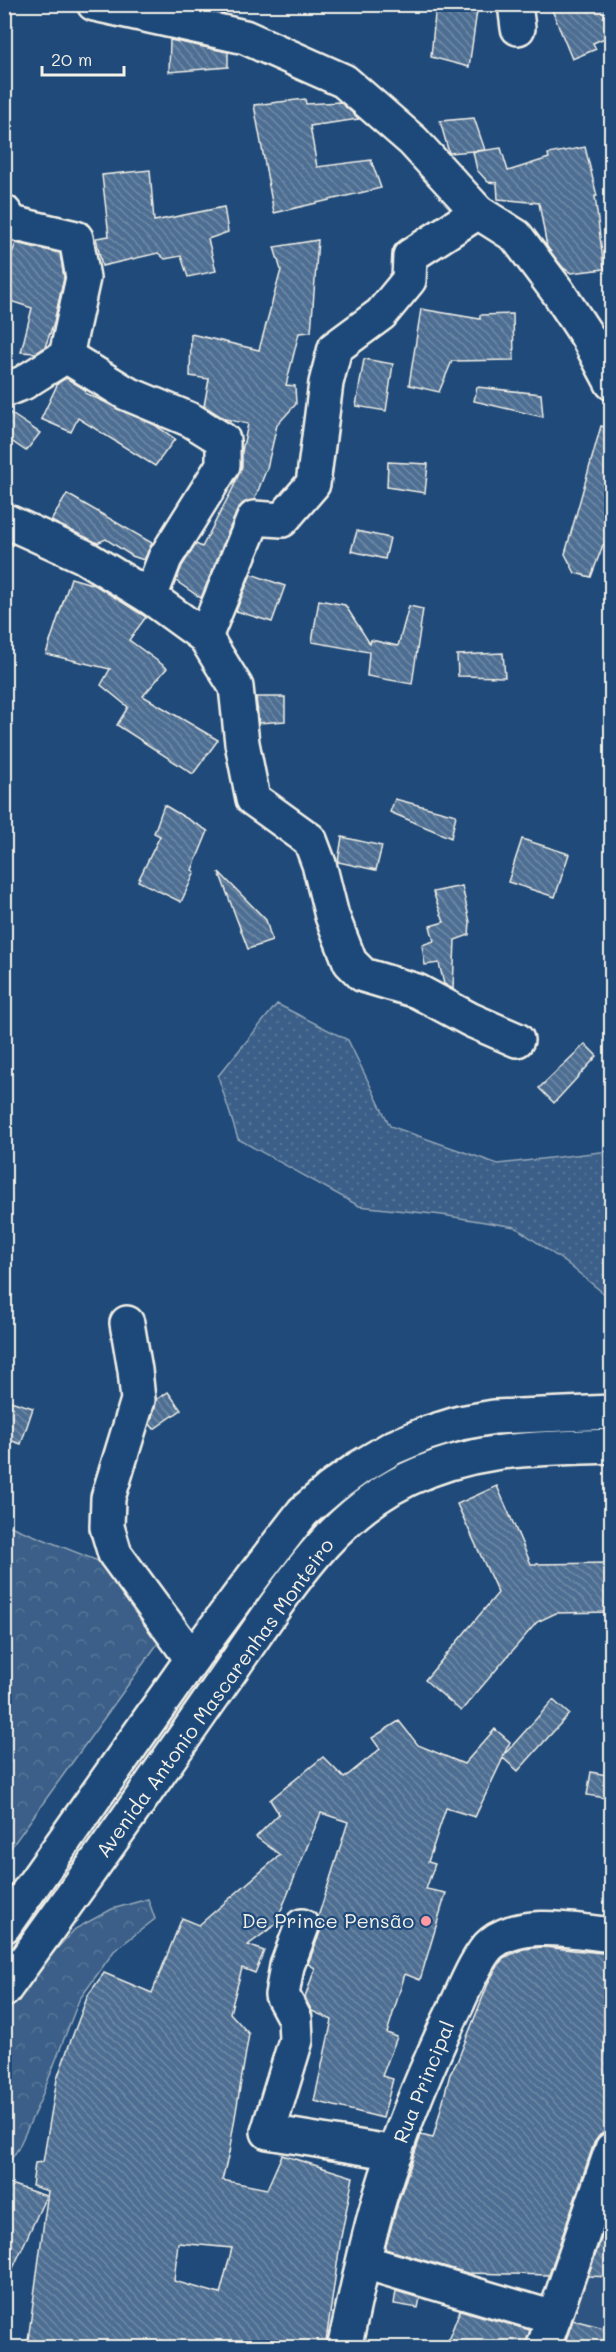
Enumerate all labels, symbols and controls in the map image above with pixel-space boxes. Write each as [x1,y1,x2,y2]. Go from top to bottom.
scale bar [42,39,124,77]
text: 20 m [51,47,92,71]
street label: Avenida Antonio Mascarenhas Monteiro [90,1533,339,1862]
place label: De Prince Pensão [242,1907,414,1933]
marker: De Prince Pensão [419,1914,433,1928]
street label: Rua Principal [387,2017,459,2147]

